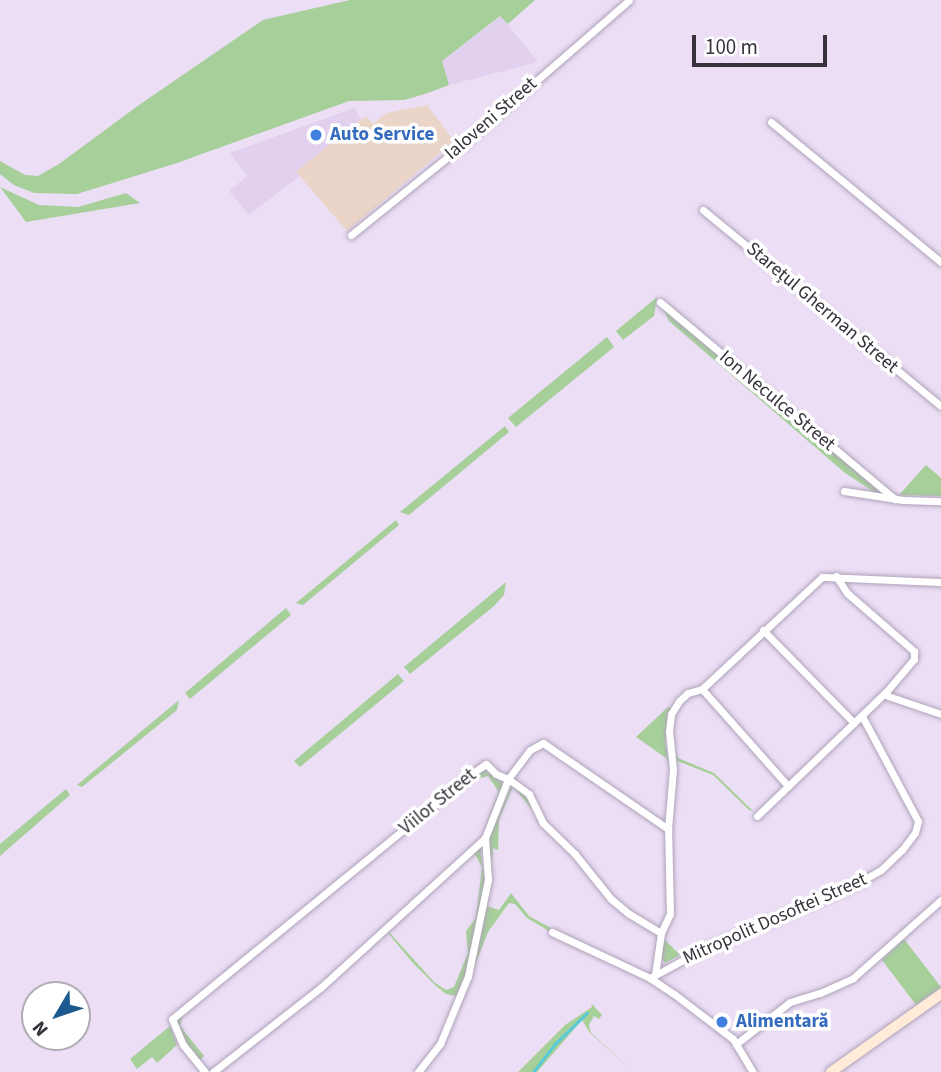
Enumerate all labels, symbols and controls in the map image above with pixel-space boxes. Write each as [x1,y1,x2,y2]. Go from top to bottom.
scale bar [696,21,831,65]
text: 100 m [705,32,758,62]
street label: Ialoveni Street [440,73,542,165]
place label: Auto Service [330,124,434,146]
marker: Auto Service [308,127,324,143]
street label: Starețul Gherman Street [741,238,903,378]
street label: Ion Neculce Street [714,346,840,456]
street label: Viilor Street [395,764,481,840]
street label: Mitropolit Dosoftei Street [680,868,870,970]
north arrow [21,981,91,1051]
place label: Alimentară [736,1011,828,1033]
marker: Alimentară [714,1014,730,1030]
text: N [26,1015,55,1042]

